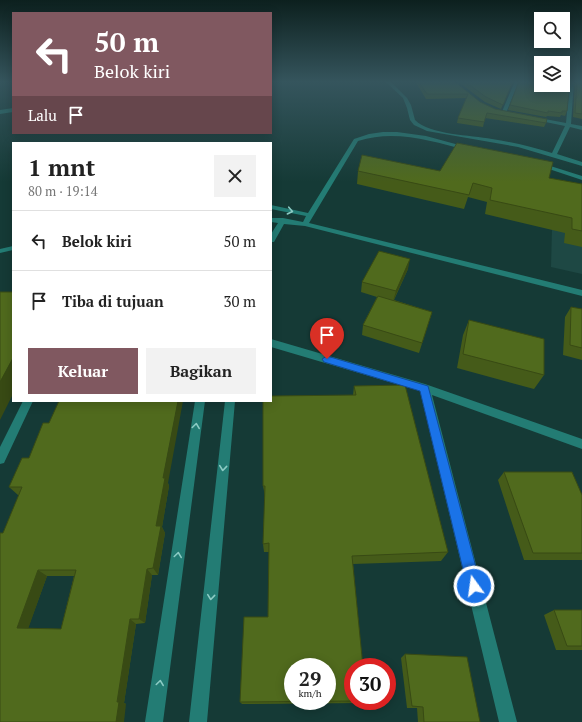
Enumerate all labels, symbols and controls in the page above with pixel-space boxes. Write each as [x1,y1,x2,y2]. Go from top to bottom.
map controls [534,12,570,92]
button: search [534,12,570,48]
text: 50 m [94,23,159,60]
icon: left [28,28,80,80]
button: layers [534,56,570,92]
text: Belok kiri [94,59,170,83]
icon: arrive [65,104,87,126]
text: Lalu [28,105,57,125]
text: 1 mnt [28,151,95,183]
button: close [214,155,256,197]
text: 80 m · 19:14 [28,182,98,200]
one-way arrow [287,207,294,215]
icon: left [28,230,50,252]
text: Belok kiri [62,231,132,251]
text: 50 m [223,231,256,251]
icon: arrive [28,290,50,312]
text: Tiba di tujuan [62,291,164,311]
text: 30 m [223,291,256,311]
pin [310,318,344,359]
icon: arrive [316,324,338,346]
button: Keluar [28,348,138,394]
button: Bagikan [146,348,256,394]
one-way arrow [191,423,200,429]
one-way arrow [219,465,228,471]
one-way arrow [173,552,182,558]
position arrow [453,565,495,607]
one-way arrow [206,594,215,600]
speed limit sign: 30 [344,658,396,710]
text: 29 [299,665,321,692]
one-way arrow [155,680,164,686]
text: km/h [298,687,322,700]

